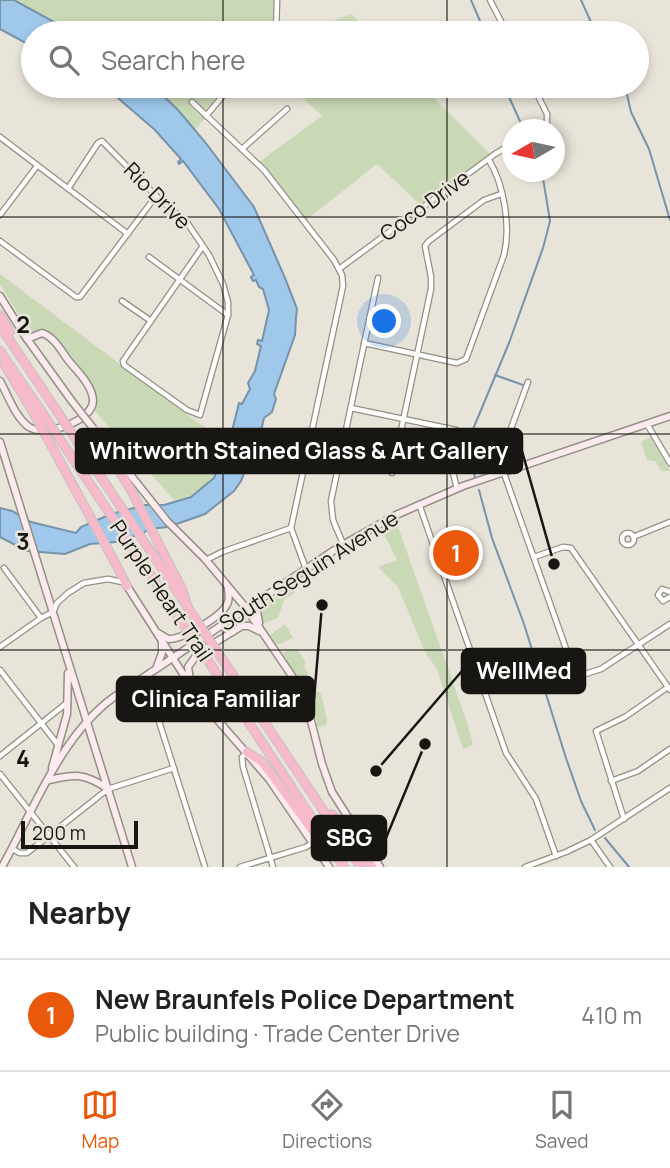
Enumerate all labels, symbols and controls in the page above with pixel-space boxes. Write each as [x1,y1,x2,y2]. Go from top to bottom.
search box [21,21,649,98]
icon: search [45,41,83,79]
text: Search here [101,42,246,78]
north arrow [502,119,565,182]
street label: Rio Drive [118,156,197,235]
street label: Coco Drive [374,163,475,247]
your location [367,304,401,338]
text: 2 [16,308,30,340]
callout: Whitworth Stained Glass & Art Gallery [76,429,522,473]
text: Whitworth Stained Glass & Art Gallery [90,434,509,466]
street label: South Seguin Avenue [213,504,403,637]
street label: Purple Heart Trail [104,514,220,667]
text: 3 [16,525,30,557]
pin: 1 [433,527,479,579]
callout: WellMed [462,649,585,693]
text: WellMed [476,654,572,686]
callout: Clinica Familiar [117,677,314,721]
text: Clinica Familiar [132,682,300,714]
text: 4 [16,742,30,774]
callout: SBG [312,816,386,860]
scale bar [21,818,138,850]
text: 200 m [32,820,86,846]
text: SBG [326,821,372,853]
text: Nearby [28,892,131,933]
text: New Braunfels Police Department [95,981,515,1017]
text: 1 [46,999,56,1031]
text: 410 m [581,999,642,1031]
text: Public building · Trade Center Drive [95,1017,460,1049]
tab: Map [81,1086,119,1154]
tab: Directions [282,1086,372,1154]
tab: Saved [535,1086,589,1154]

